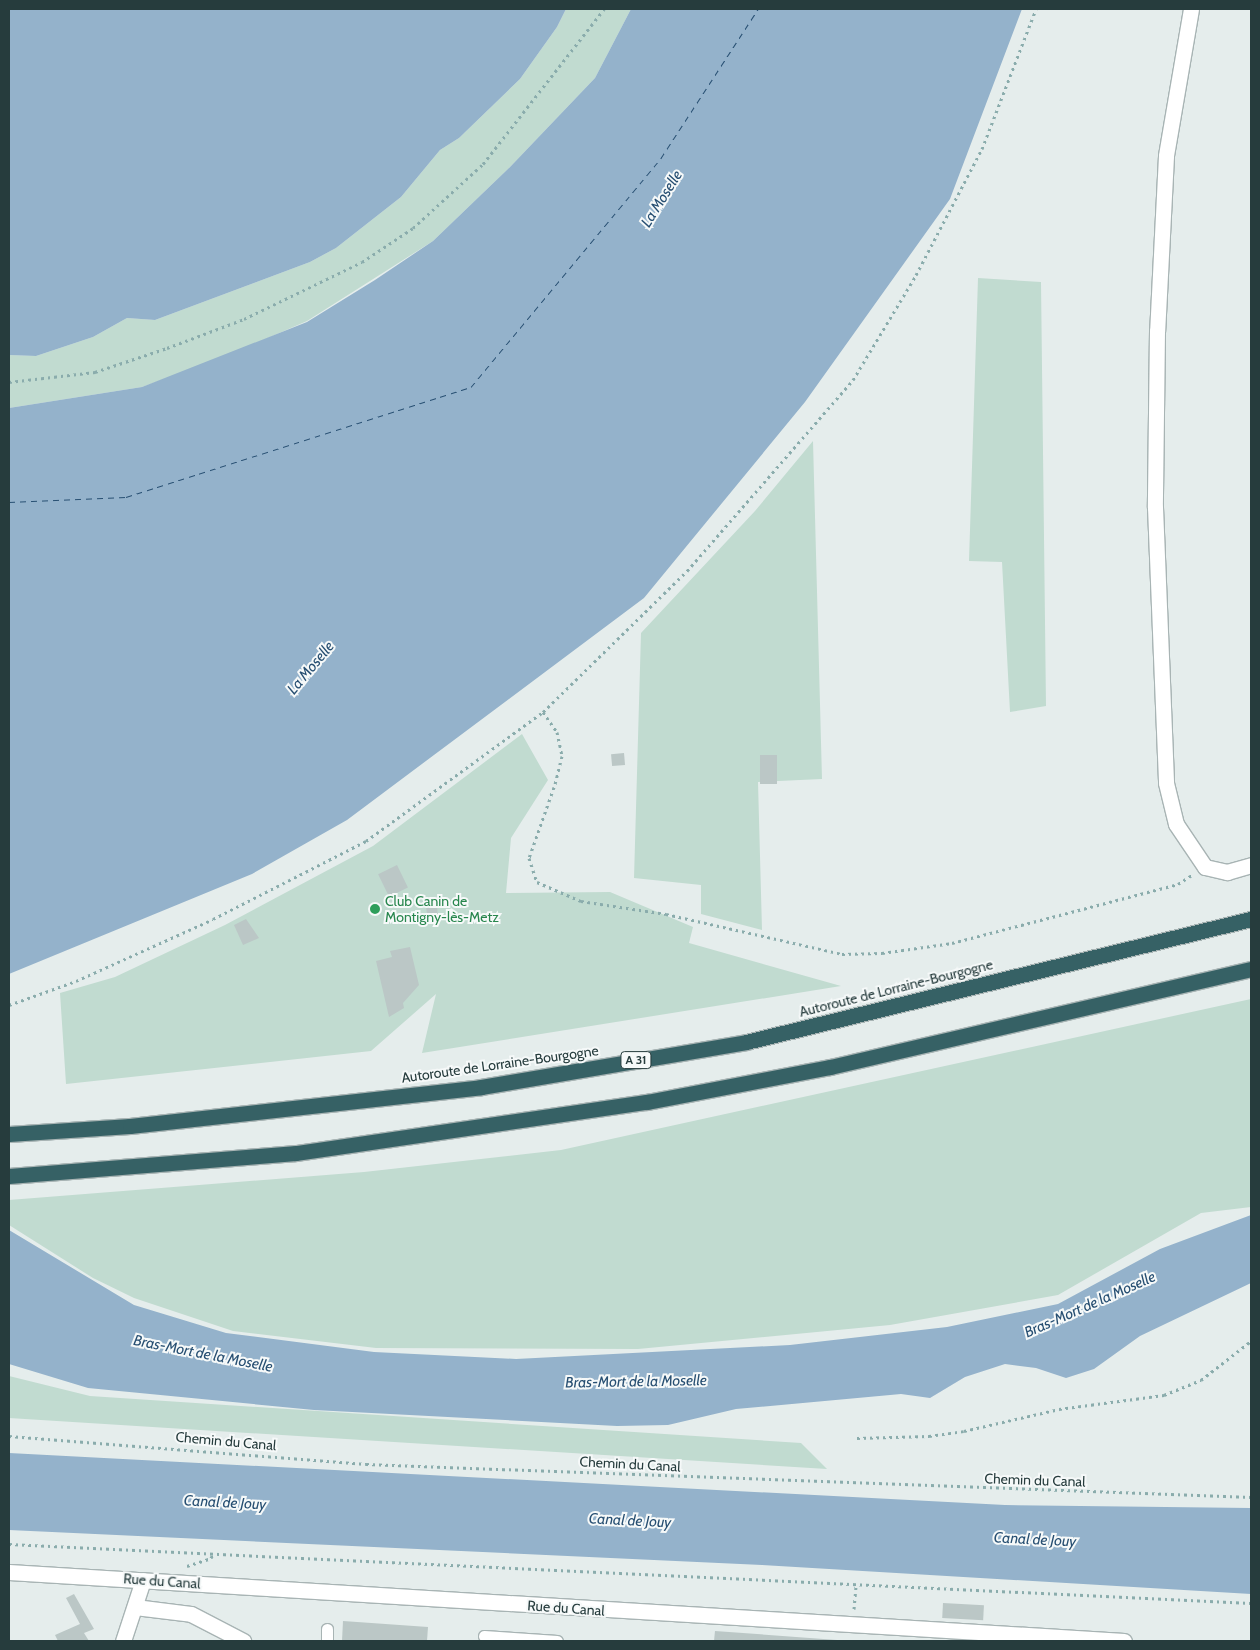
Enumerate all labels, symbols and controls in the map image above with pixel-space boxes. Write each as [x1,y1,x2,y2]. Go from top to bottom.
water label: La Moselle [638,167,686,231]
water label: La Moselle [284,638,338,698]
place label: Club Canin de Montigny-lès-Metz [385,893,499,926]
marker: Club Canin de Montigny-lès-Metz [369,903,381,915]
street label: Autoroute de Lorraine-Bourgogne [798,956,994,1020]
street label: Autoroute de Lorraine-Bourgogne [400,1042,600,1086]
road number: A 31 [620,1050,652,1070]
water label: Bras-Mort de la Moselle [1022,1268,1158,1342]
water label: Bras-Mort de la Moselle [132,1332,274,1376]
water label: Bras-Mort de la Moselle [565,1372,707,1392]
street label: Chemin du Canal [175,1428,277,1454]
street label: Chemin du Canal [579,1453,681,1475]
street label: Chemin du Canal [984,1470,1086,1490]
water label: Canal de Jouy [183,1492,267,1514]
water label: Canal de Jouy [588,1510,672,1532]
water label: Canal de Jouy [993,1529,1077,1551]
street label: Rue du Canal [123,1570,201,1592]
street label: Rue du Canal [527,1597,605,1619]

